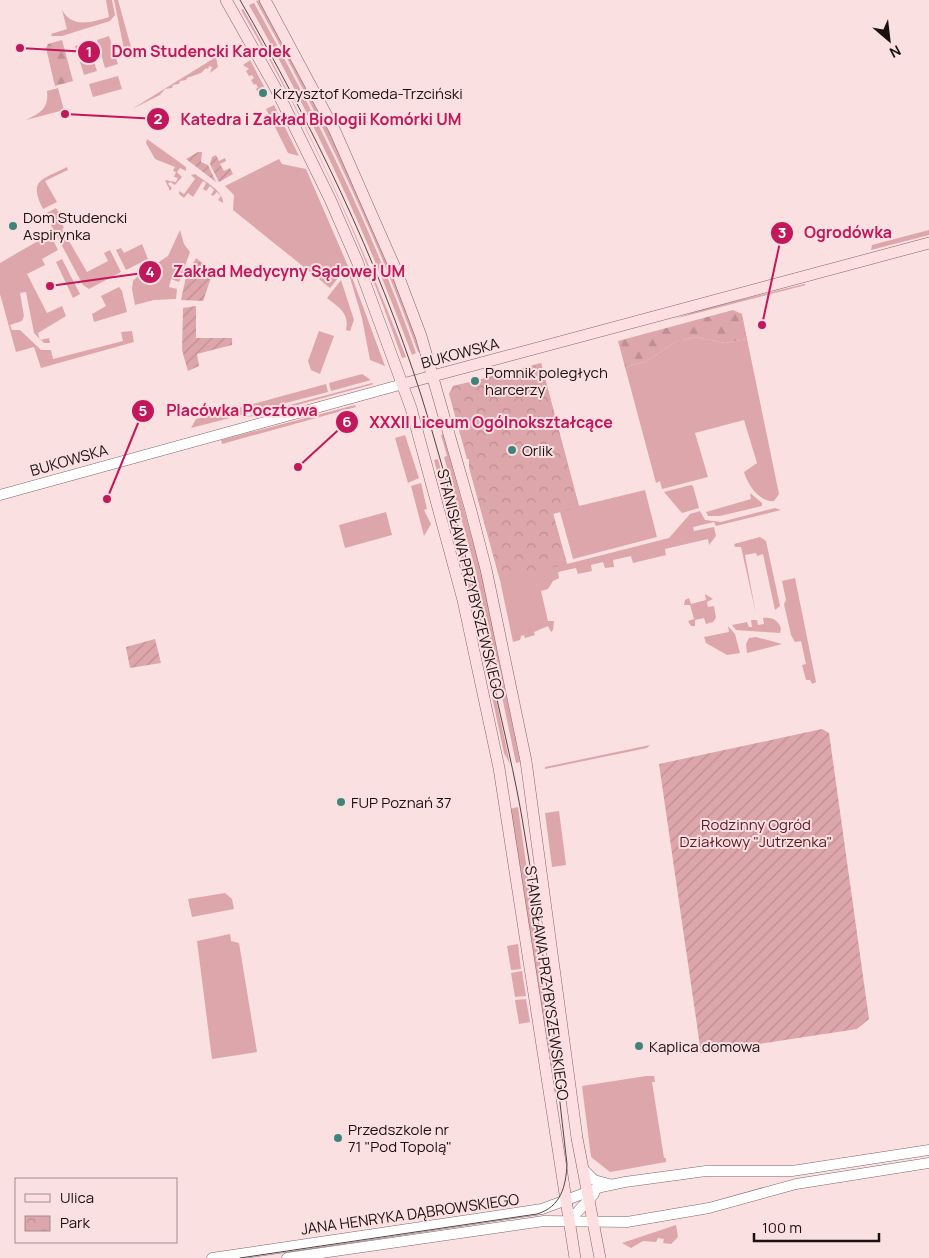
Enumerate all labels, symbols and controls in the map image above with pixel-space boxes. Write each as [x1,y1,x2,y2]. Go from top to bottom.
north arrow [864,15,914,65]
callout: Dom Studencki Karolek [76,36,300,67]
text: Dom Studencki Karolek [111,40,291,62]
text: 1 [86,41,92,62]
text: N [886,41,904,63]
place label: Krzysztof Komeda-Trzciński [273,83,463,104]
marker: Krzysztof Komeda-Trzciński [257,87,269,99]
callout: Katedra i Zakład Biologii Komórki UM [145,103,471,134]
text: 2 [154,108,163,129]
text: Katedra i Zakład Biologii Komórki UM [181,108,461,130]
place label: Dom Studencki Aspirynka [23,207,127,245]
callout: Ogrodówka [769,217,902,248]
marker: Dom Studencki Aspirynka [7,220,19,232]
text: Ogrodówka [804,221,892,243]
text: 3 [778,222,786,243]
callout: Zakład Medycyny Sądowej UM [137,256,415,287]
text: Zakład Medycyny Sądowej UM [173,260,405,282]
text: 4 [145,261,155,282]
street label: BUKOWSKA [419,332,502,373]
place label: Pomnik poległych harcerzy [485,362,608,400]
marker: Pomnik poległych harcerzy [469,375,481,387]
callout: Placówka Pocztowa [131,395,327,426]
text: Placówka Pocztowa [166,399,318,421]
text: 5 [139,400,148,421]
callout: XXXII Liceum Ogólnokształcące [334,407,623,438]
text: 6 [342,411,352,432]
text: XXXII Liceum Ogólnokształcące [369,411,613,433]
street label: BUKOWSKA [28,439,111,481]
place label: Orlik [522,440,553,461]
marker: Orlik [506,444,518,456]
street label: STANISŁAWA PRZYBYSZEWSKIEGO [432,467,510,702]
place label: FUP Poznań 37 [351,792,452,813]
marker: FUP Poznań 37 [335,796,347,808]
park label: Rodzinny Ogród Działkowy "Jutrzenka" [679,814,833,852]
street label: STANISŁAWA PRZYBYSZEWSKIEGO [520,864,574,1102]
place label: Kaplica domowa [649,1036,760,1057]
marker: Kaplica domowa [633,1040,645,1052]
place label: Przedszkole nr 71 "Pod Topolą" [348,1119,452,1157]
marker: Przedszkole nr 71 "Pod Topolą" [332,1132,344,1144]
legend [15,1178,178,1243]
text: Ulica [60,1187,94,1208]
street label: JANA HENRYKA DĄBROWSKIEGO [299,1188,521,1240]
scale bar [754,1210,879,1242]
text: Park [60,1212,90,1233]
text: 100 m [762,1217,802,1238]

